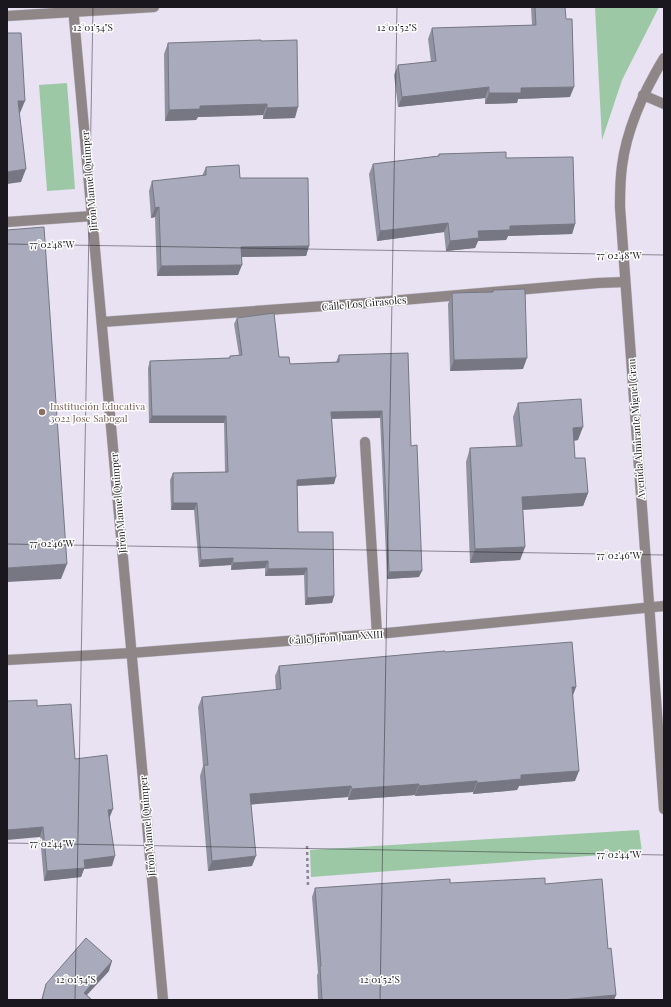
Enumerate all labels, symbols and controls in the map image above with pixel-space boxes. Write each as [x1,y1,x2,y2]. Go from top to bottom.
text: 12°01'54"S [73,20,113,34]
text: 12°01'52"S [377,20,417,34]
street label: Jirón Manuel Quimper [78,130,100,233]
text: 77°02'48"W [29,237,75,251]
text: 77°02'48"W [596,248,642,262]
street label: Calle Los Girasoles [321,292,407,314]
street label: Avenida Almirante Miguel Grau [624,358,648,501]
place label: Institución Educativa 3022 Jose Sabogal [50,399,145,425]
marker: Institución Educativa 3022 Jose Sabogal [37,407,47,417]
street label: Jirón Manuel Quimper [107,452,129,555]
text: 77°02'46"W [30,536,75,550]
text: 77°02'46"W [597,548,642,562]
street label: Calle Jirón Juan XXIII [288,627,384,647]
street label: Jirón Manuel Quimper [136,775,158,878]
text: 77°02'44"W [30,836,75,850]
text: 77°02'44"W [597,847,642,861]
text: 12°01'54"S [56,972,96,986]
text: 12°01'52"S [360,972,400,986]

